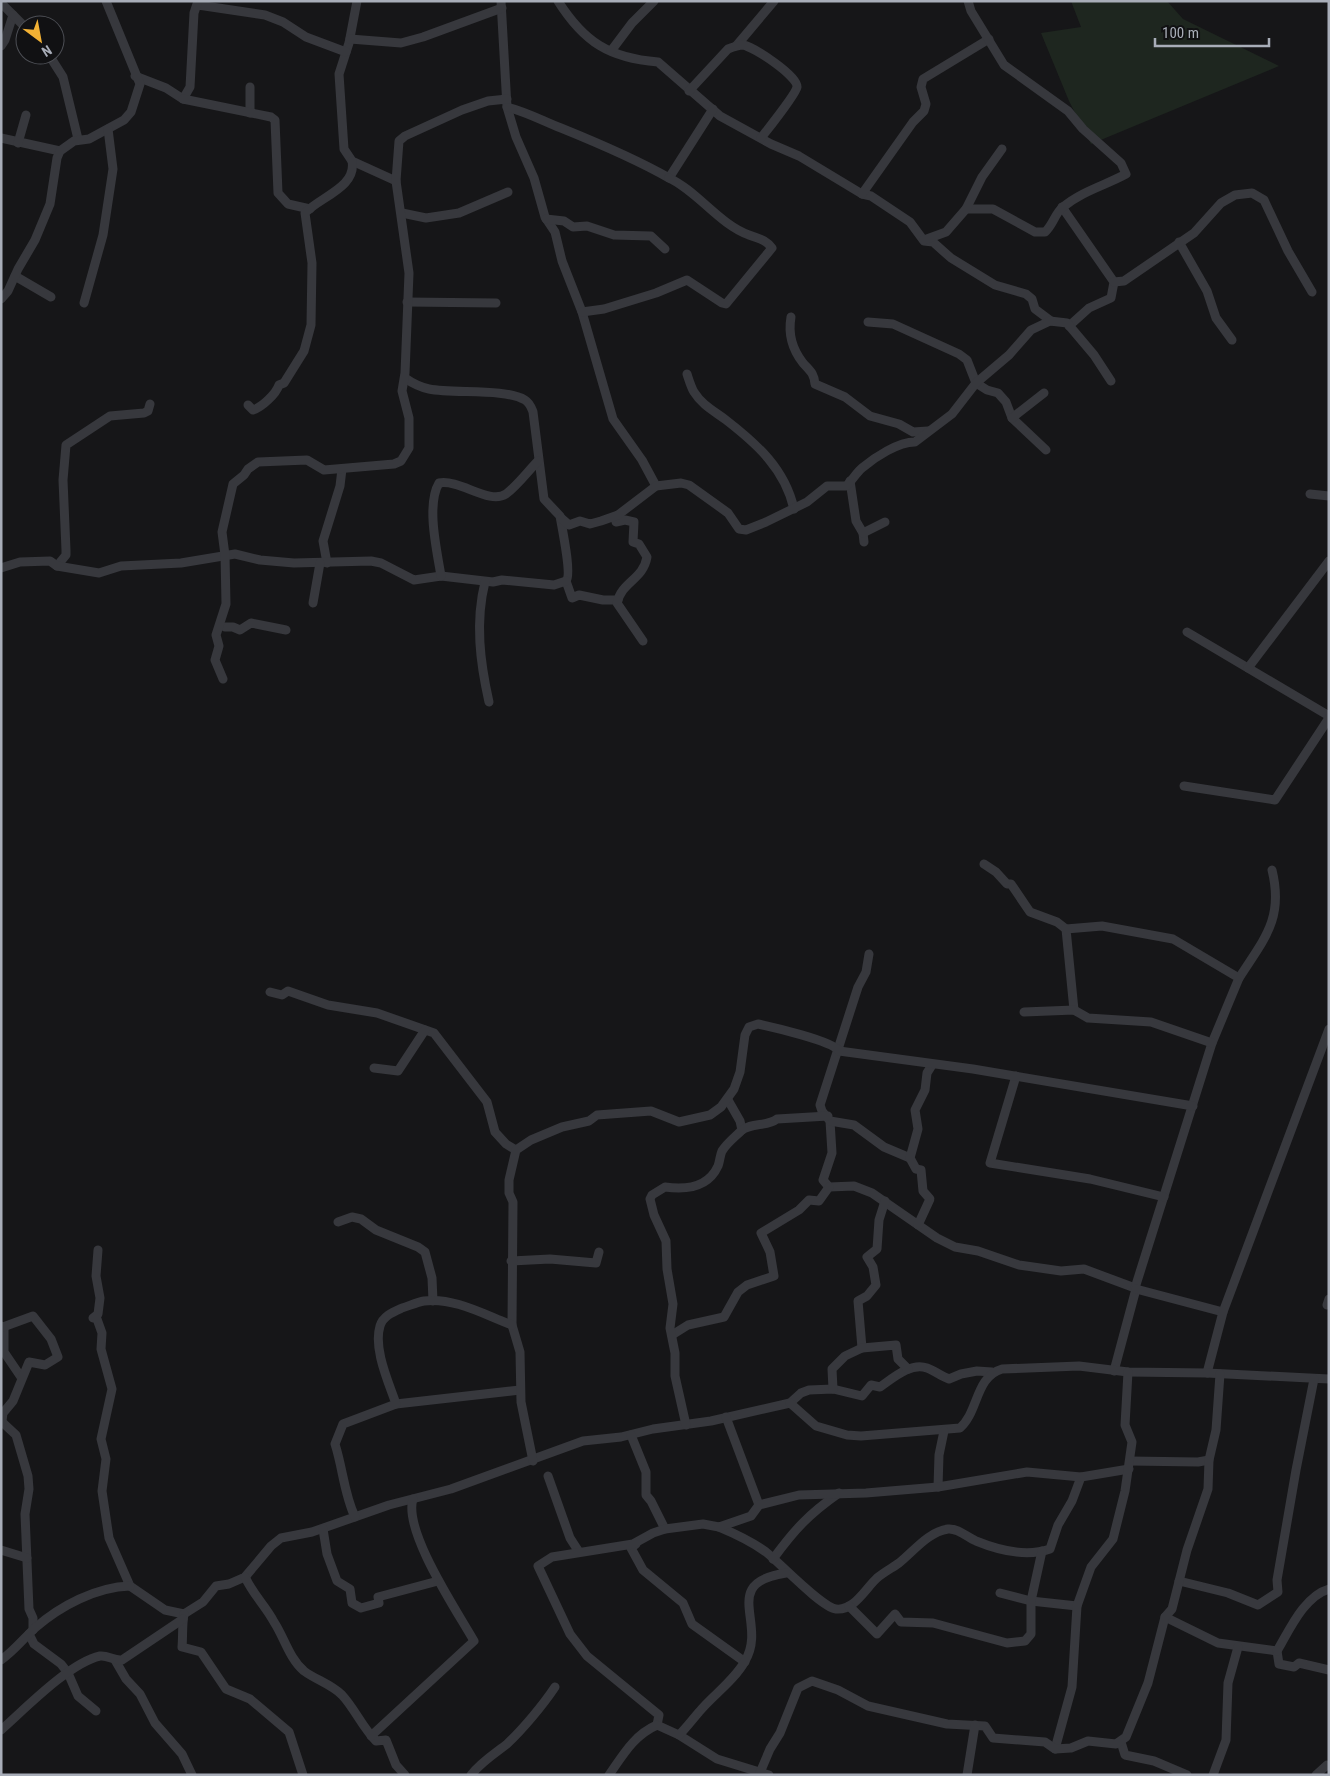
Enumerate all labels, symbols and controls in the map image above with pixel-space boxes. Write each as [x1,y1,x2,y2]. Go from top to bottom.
north arrow [15,15,65,65]
scale bar [1155,15,1269,47]
text: 100 m [1162,24,1199,42]
text: N [39,42,55,60]

